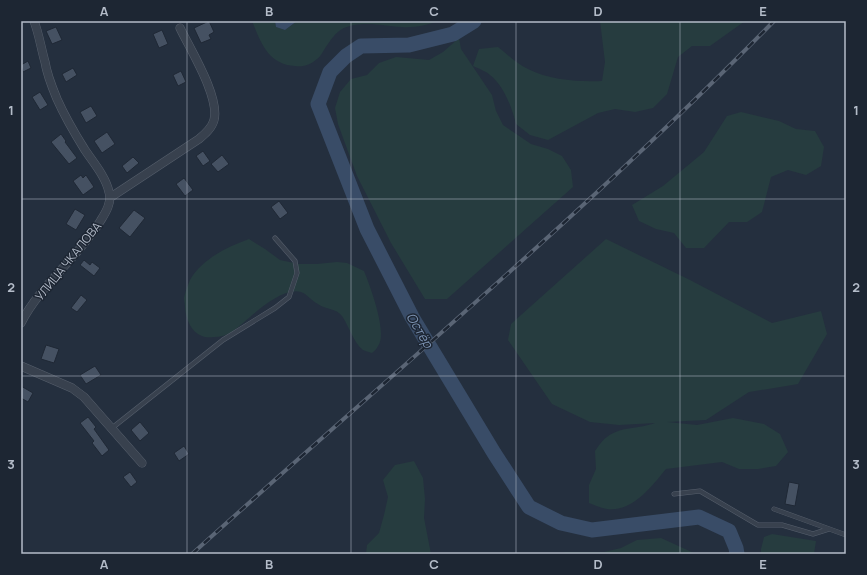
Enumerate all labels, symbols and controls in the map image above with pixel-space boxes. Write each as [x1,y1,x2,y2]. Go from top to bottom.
text: A [100,2,109,20]
text: B [265,2,273,20]
text: C [429,2,439,20]
text: D [593,2,603,20]
text: E [759,2,767,20]
text: 1 [8,101,14,119]
text: 1 [853,101,859,119]
street label: УЛИЦА ЧКАЛОВА [31,218,105,304]
text: 2 [7,278,15,296]
text: 2 [852,278,860,296]
water label: Остёр [402,309,438,352]
text: 3 [7,455,15,473]
text: 3 [852,455,860,473]
text: A [100,555,109,573]
text: B [265,555,273,573]
text: C [429,555,439,573]
text: D [593,555,603,573]
text: E [759,555,767,573]

